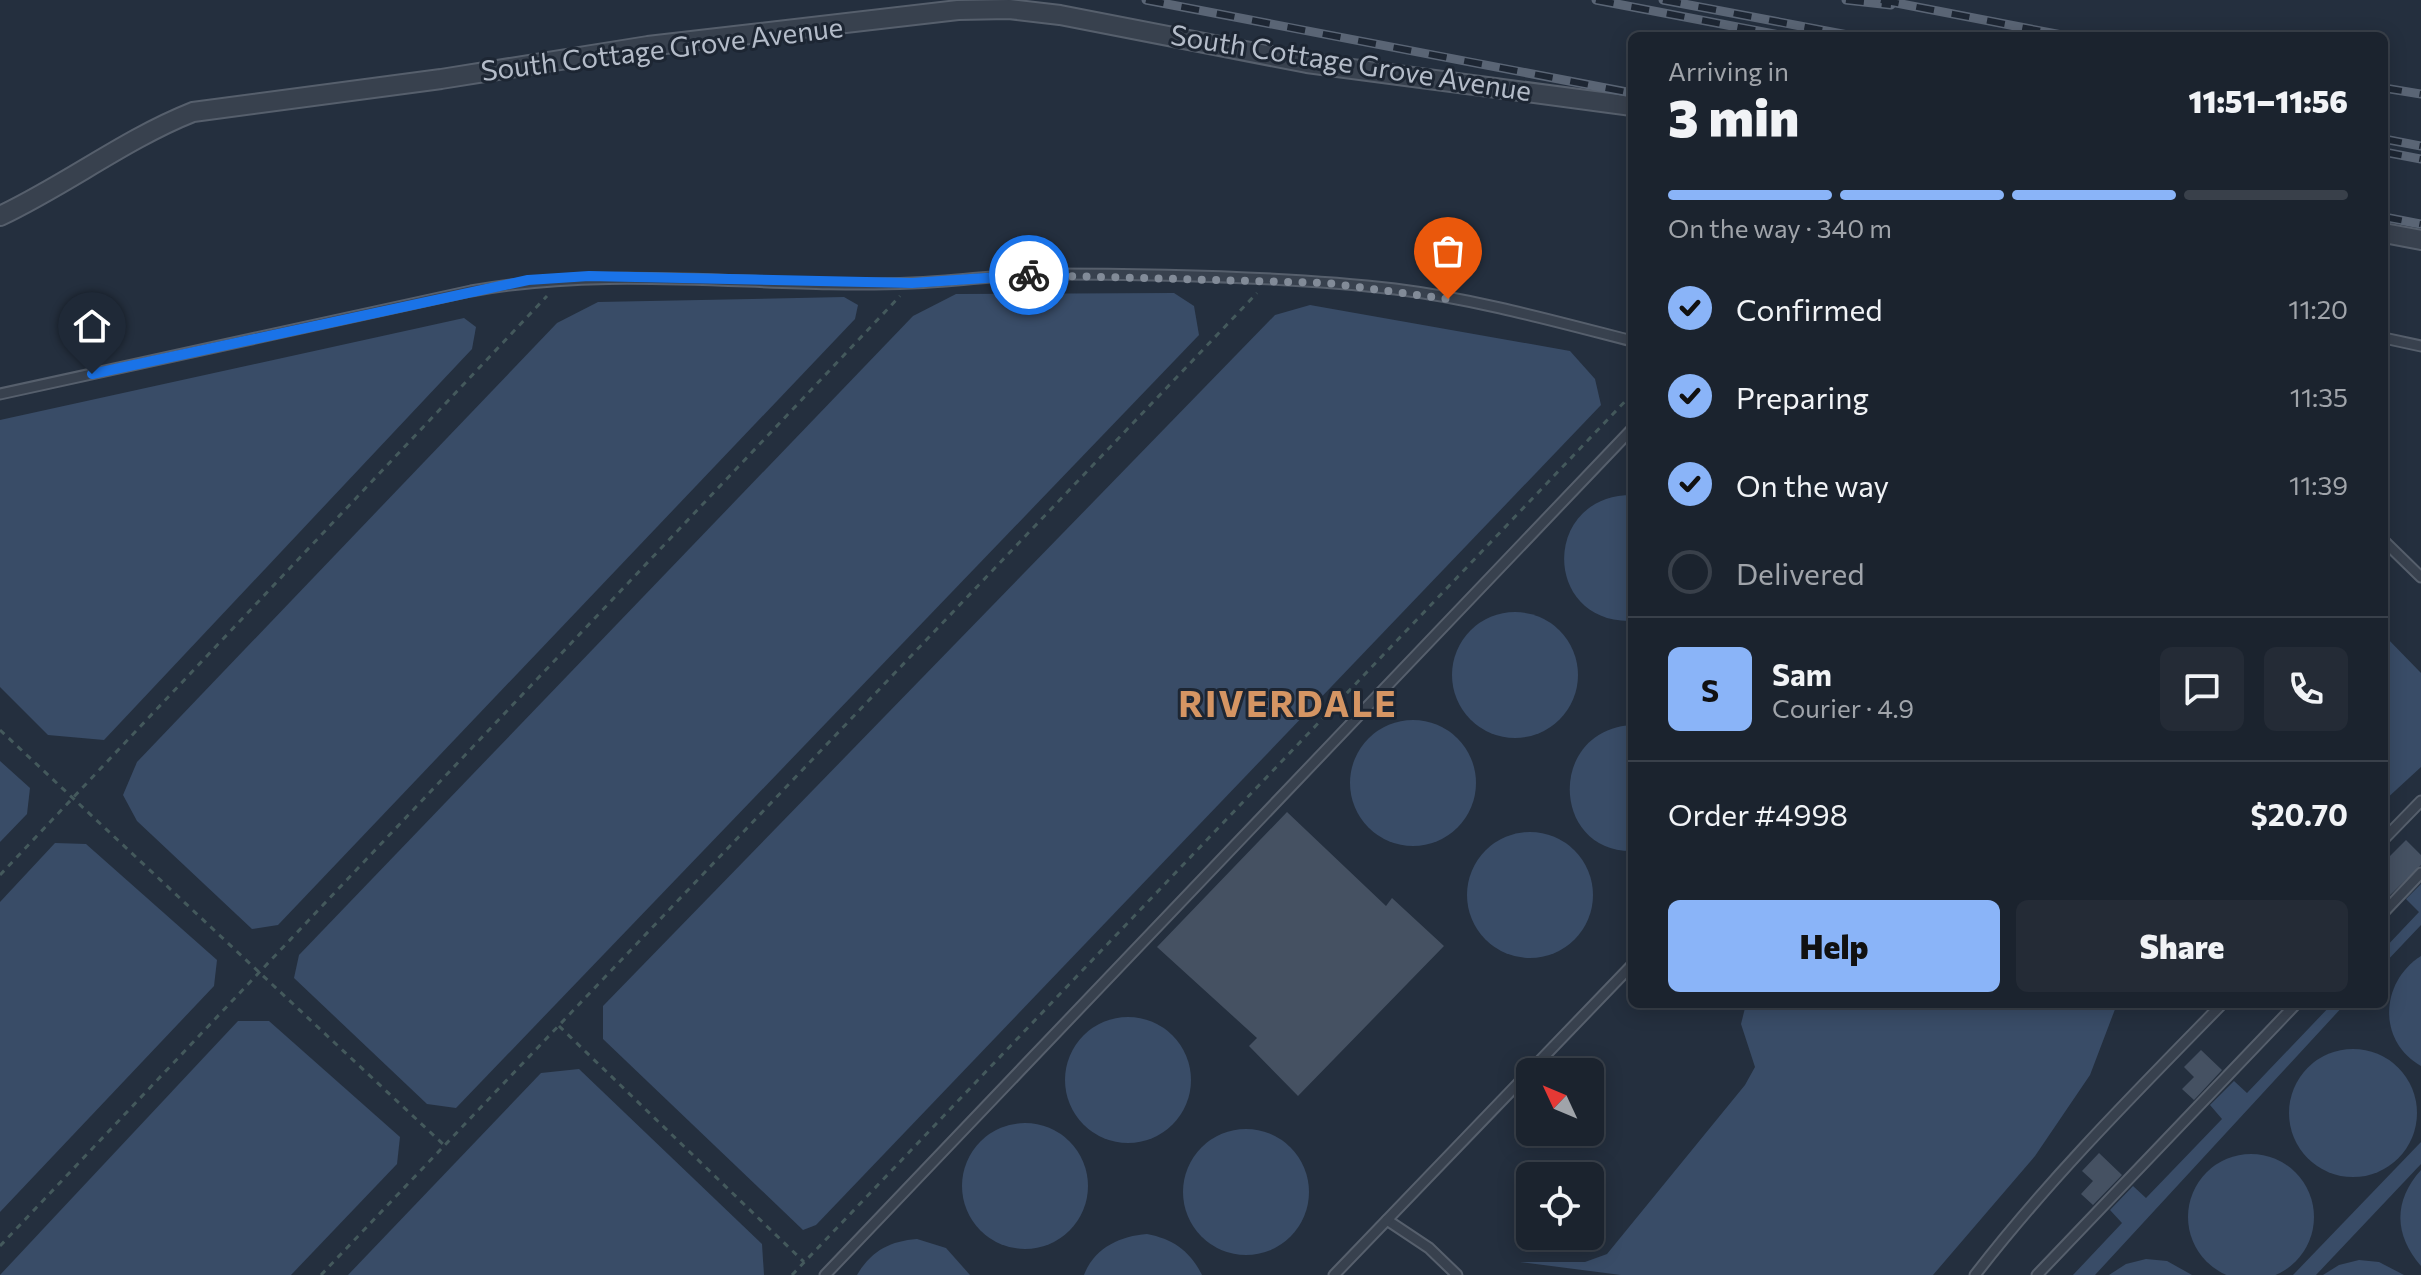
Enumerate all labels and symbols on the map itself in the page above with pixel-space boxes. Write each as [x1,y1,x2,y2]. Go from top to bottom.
street label: South Cottage Grove Avenue [479,9,845,87]
street label: South Cottage Grove Avenue [1168,17,1534,107]
pin [1414,217,1482,299]
courier [989,235,1069,315]
pin [58,292,126,374]
district label: RIVERDALE [1178,680,1398,724]
north arrow [1516,1058,1604,1146]

